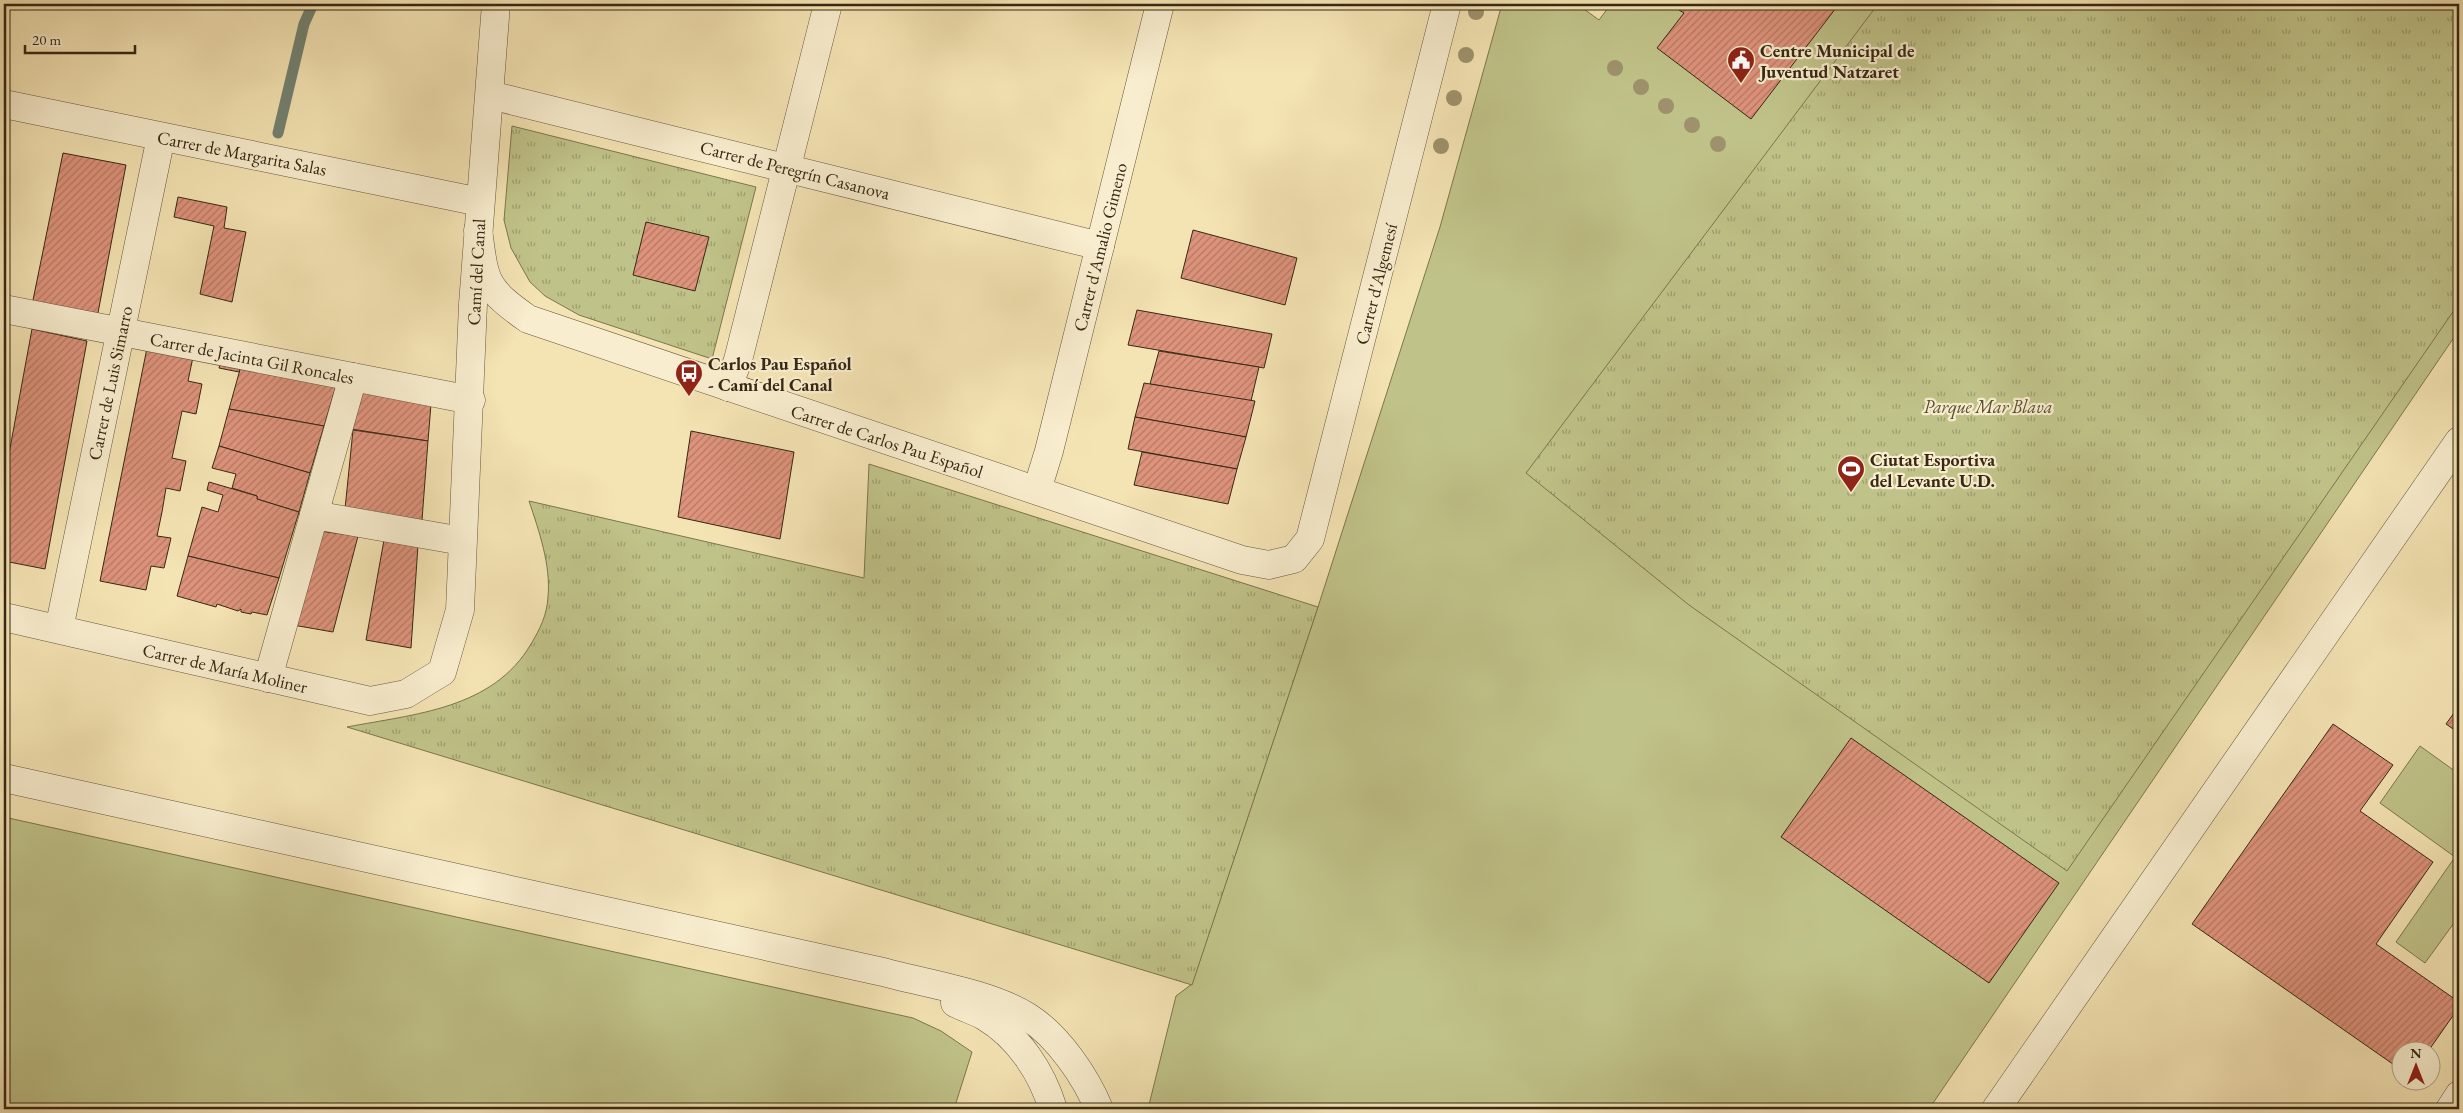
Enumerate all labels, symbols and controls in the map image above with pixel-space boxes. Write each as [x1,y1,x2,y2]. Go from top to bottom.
scale bar [25,22,135,54]
text: 20 m [32,30,61,49]
place label: Centre Municipal de Juventud Natzaret [1758,39,1915,83]
public building icon: Centre Municipal de Juventud Natzaret [1726,45,1756,84]
street label: Carrer de Margarita Salas [155,125,329,181]
street label: Carrer de Peregrín Casanova [698,135,893,205]
street label: Carrer d'Amalio Gimeno [1068,160,1132,334]
street label: Camí del Canal [462,218,490,326]
street label: Carrer d'Algemesí [1350,220,1402,347]
street label: Carrer de Luis Simarro [82,304,138,462]
street label: Carrer de Jacinta Gil Roncales [148,327,356,389]
place label: Carlos Pau Español - Camí del Canal [708,352,852,396]
bus stop icon: Carlos Pau Español - Camí del Canal [674,358,704,397]
park label: Parque Mar Blava [1924,395,2052,420]
street label: Carrer de Carlos Pau Español [788,399,986,483]
place label: Ciutat Esportiva del Levante U.D. [1870,448,1995,492]
sports icon: Ciutat Esportiva del Levante U.D. [1836,454,1866,493]
street label: Carrer de María Moliner [140,638,310,698]
north arrow [2390,1040,2440,1090]
text: N [2410,1044,2422,1062]

